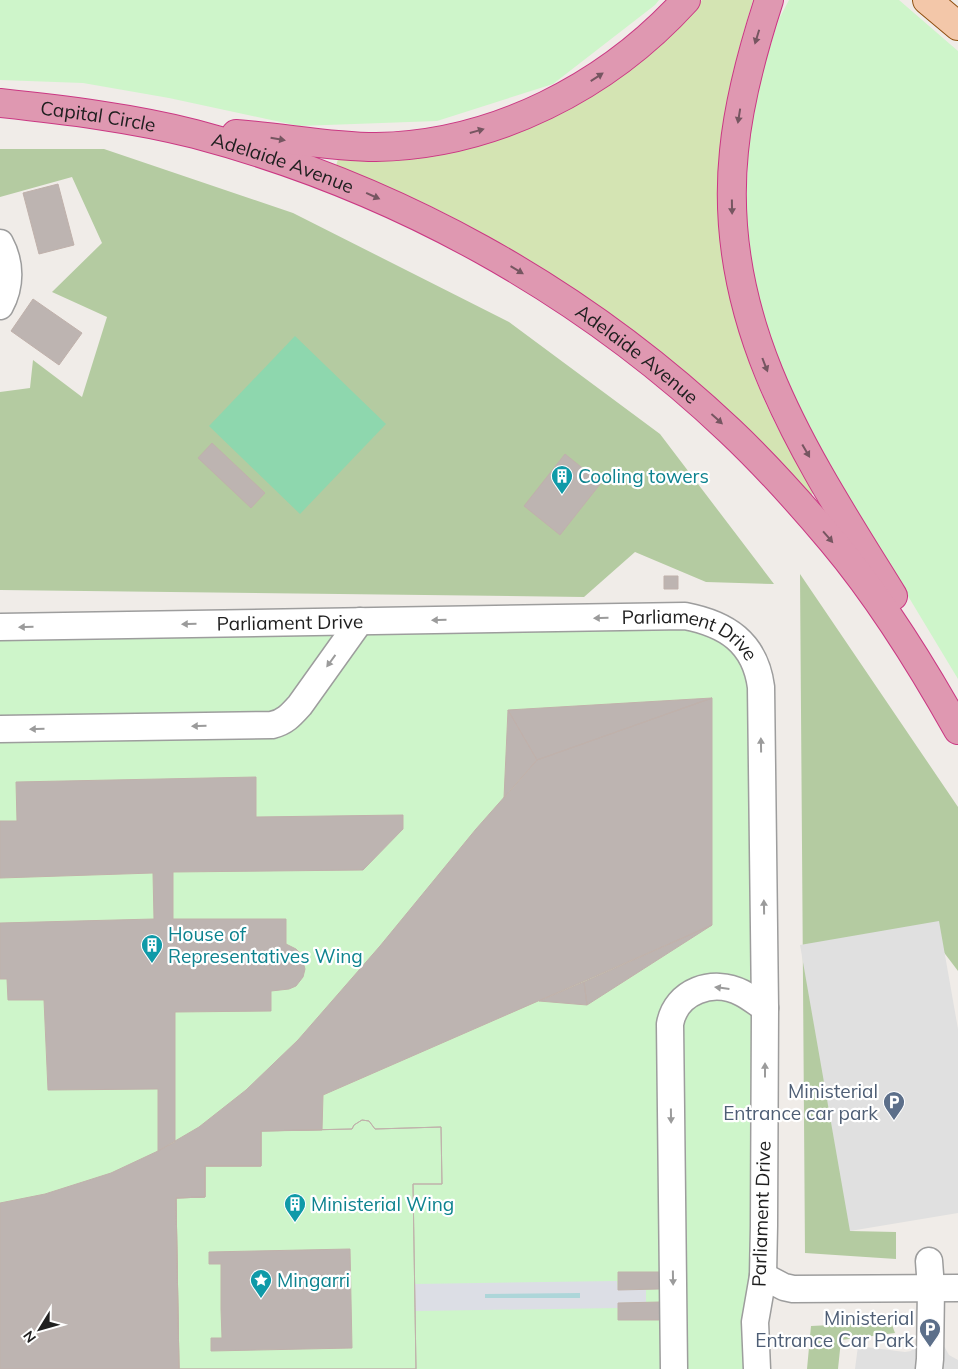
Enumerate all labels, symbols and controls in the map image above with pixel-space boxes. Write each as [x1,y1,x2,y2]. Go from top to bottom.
one-way arrow [753,29,761,44]
one-way arrow [591,72,604,81]
street label: Capital Circle [39,96,158,137]
one-way arrow [734,108,742,124]
street label: Adelaide Avenue [209,127,358,198]
one-way arrow [470,127,485,135]
one-way arrow [270,135,286,143]
one-way arrow [366,192,380,200]
one-way arrow [729,199,737,215]
one-way arrow [511,265,524,274]
street label: Adelaide Avenue [571,299,704,409]
one-way arrow [761,358,769,373]
one-way arrow [710,413,722,425]
one-way arrow [802,444,811,457]
building icon: Cooling towers [550,464,574,495]
place label: Cooling towers [578,464,709,488]
one-way arrow [823,531,834,544]
street label: Parliament Drive [622,604,763,665]
street label: Parliament Drive [217,609,363,636]
one-way arrow [593,614,609,622]
one-way arrow [431,616,447,624]
one-way arrow [181,620,197,628]
one-way arrow [18,623,34,631]
one-way arrow [326,654,337,667]
one-way arrow [191,722,207,730]
one-way arrow [28,725,44,733]
one-way arrow [757,737,765,753]
one-way arrow [760,899,768,915]
place label: House of Representatives Wing [168,922,363,968]
building icon: House of Representatives Wing [140,933,164,964]
one-way arrow [713,984,729,992]
one-way arrow [761,1062,769,1078]
place label: Ministerial Entrance car park [723,1079,878,1125]
parking icon: Ministerial Entrance car park [882,1090,906,1121]
one-way arrow [667,1108,675,1124]
street label: Parliament Drive [746,1140,776,1288]
building icon: Ministerial Wing [283,1192,307,1223]
place label: Ministerial Wing [311,1192,454,1216]
place icon: Mingarri [249,1268,273,1299]
place label: Mingarri [277,1268,350,1292]
one-way arrow [669,1270,677,1286]
north arrow [15,1304,65,1354]
place label: Ministerial Entrance Car Park [755,1306,914,1352]
parking icon: Ministerial Entrance Car Park [918,1317,942,1348]
text: N [19,1327,40,1346]

